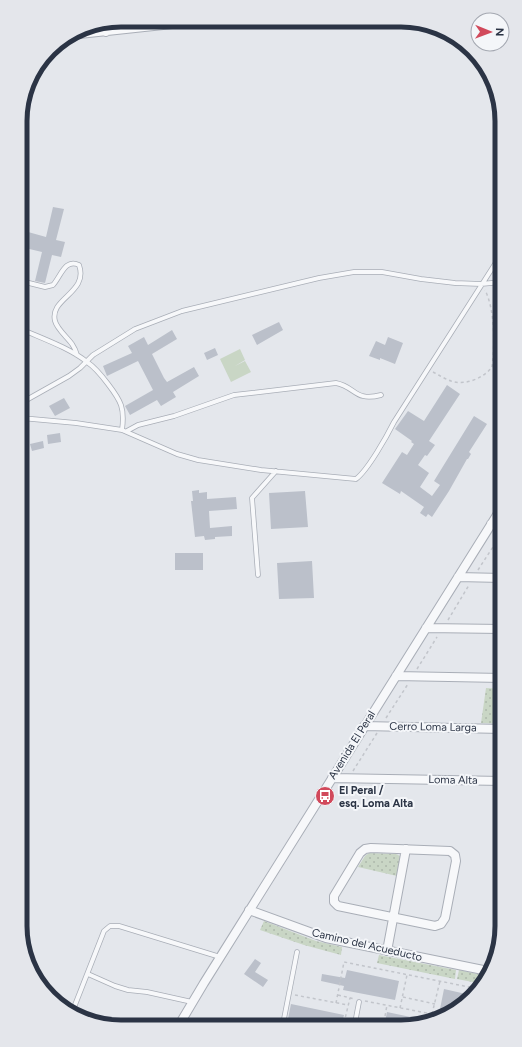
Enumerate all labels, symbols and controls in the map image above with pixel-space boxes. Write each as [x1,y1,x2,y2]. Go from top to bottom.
north arrow [470,12,510,52]
text: N [493,28,506,37]
street label: Avenida El Peral [326,708,378,782]
street label: Cerro Loma Larga [389,720,477,734]
street label: Loma Alta [428,773,478,787]
place label: El Peral / esq. Loma Alta [339,784,413,810]
bus stop icon: El Peral / esq. Loma Alta [314,785,336,807]
street label: Camino del Acueducto [311,926,423,964]

